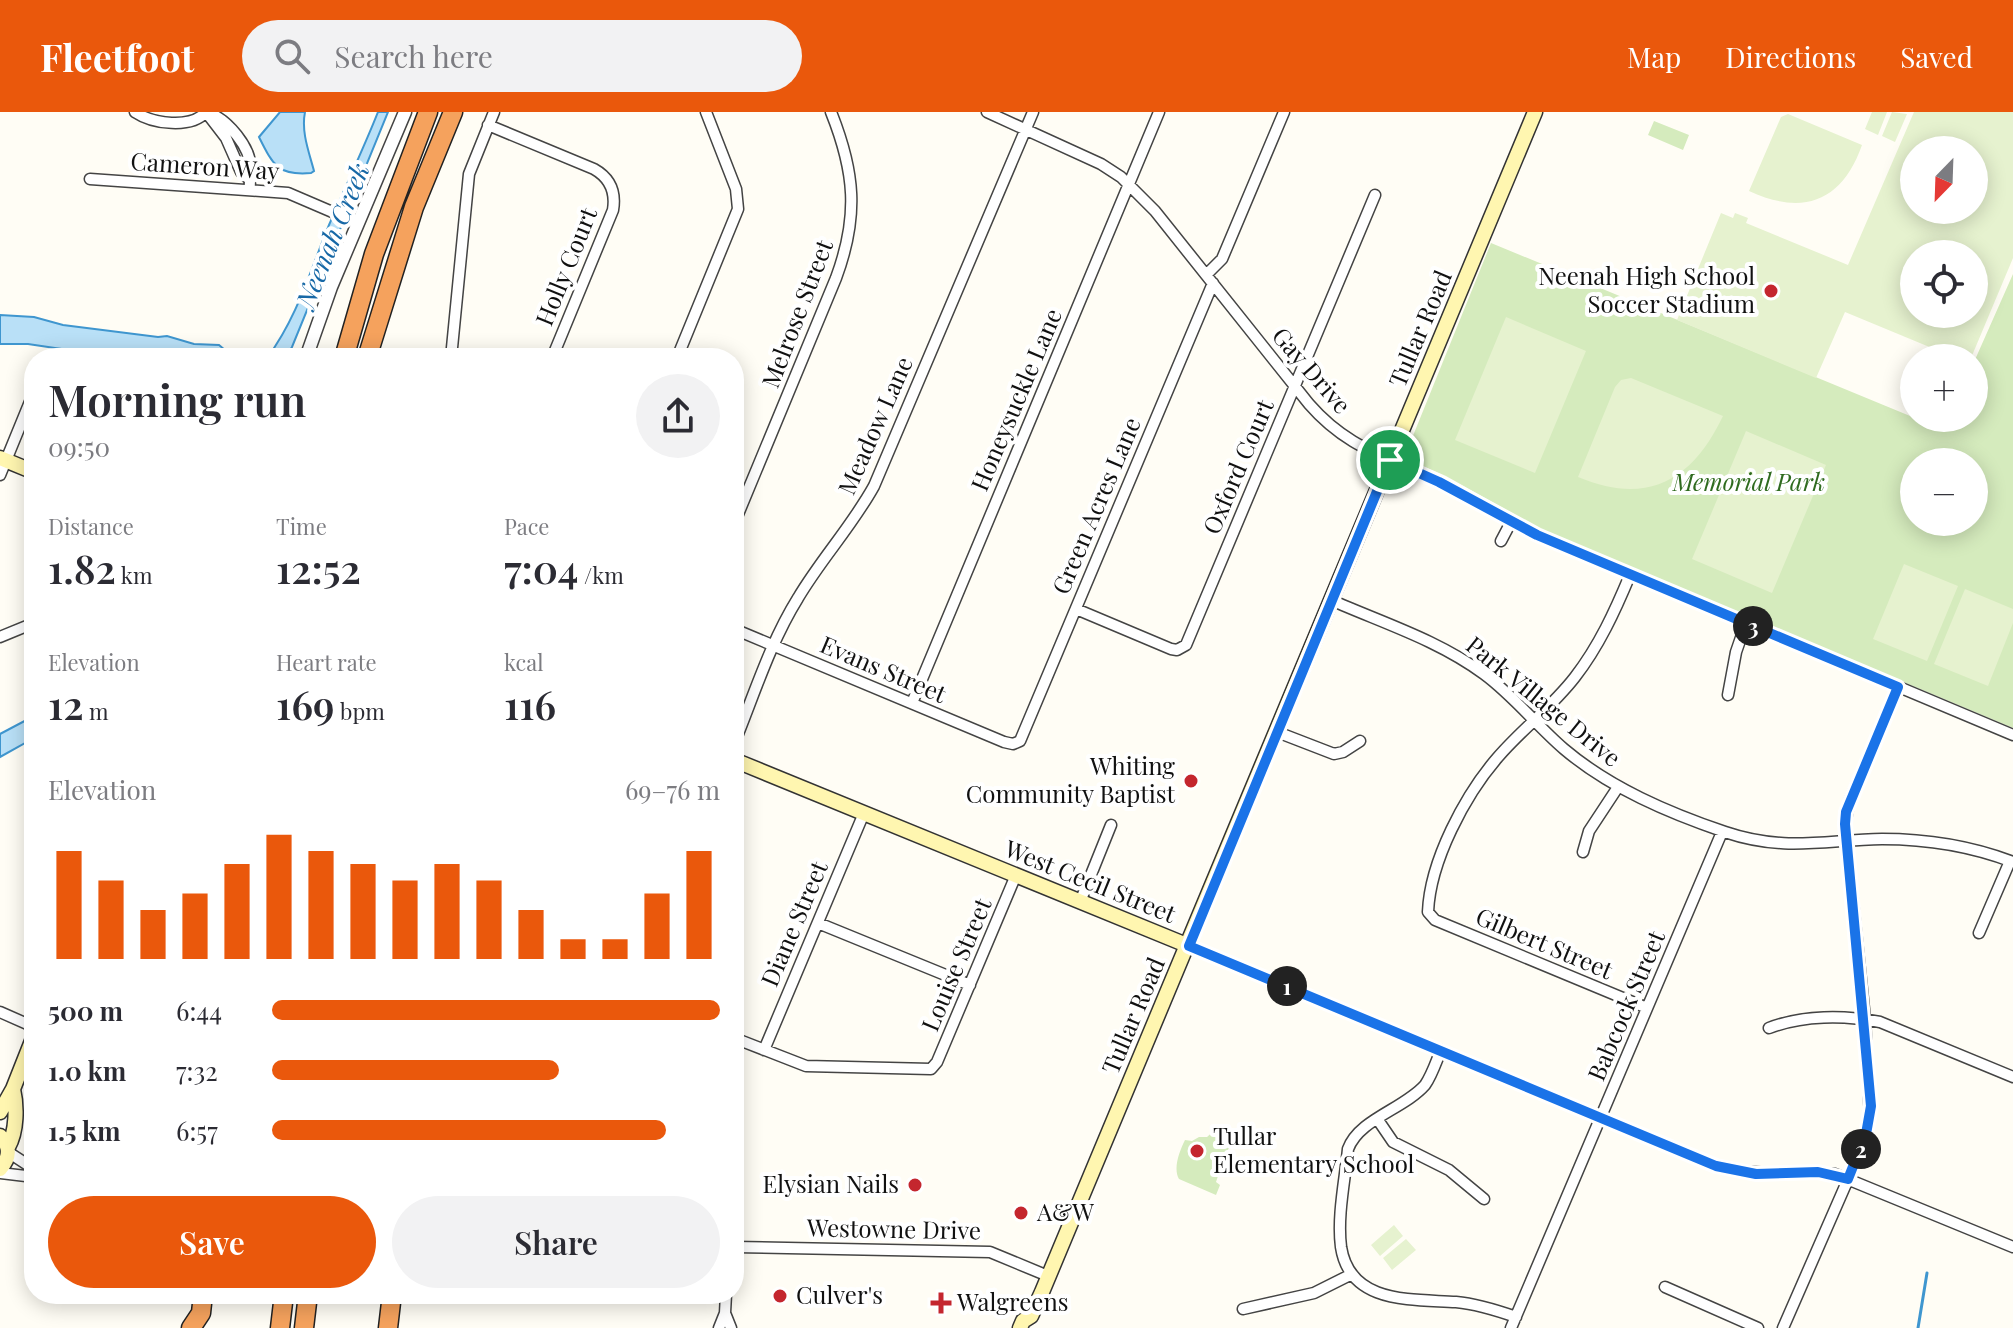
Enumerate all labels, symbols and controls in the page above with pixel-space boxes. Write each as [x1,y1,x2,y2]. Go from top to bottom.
search box [242,20,802,92]
text: Fleetfoot [40,31,194,82]
icon: search [270,34,314,78]
text: Search here [334,36,493,76]
text: Map [1627,38,1681,75]
text: Directions [1725,38,1856,75]
text: Saved [1900,38,1973,75]
north arrow [1900,136,1988,224]
map controls [1900,136,1988,536]
street label: Cameron Way [130,144,281,186]
water label: Neenah Creek [286,158,377,315]
street label: Holly Court [527,202,604,330]
street label: Melrose Street [753,234,839,392]
button: locate [1900,240,1988,328]
place label: Neenah High School Soccer Stadium [1538,259,1755,319]
street label: Tullar Road [1380,265,1458,391]
marker: Neenah High School Soccer Stadium [1762,282,1780,300]
street label: Honeysuckle Lane [962,303,1068,495]
street label: Gay Drive [1266,320,1359,420]
button: + [1900,344,1988,432]
street label: Meadow Lane [829,351,919,499]
text: Morning run [48,369,306,428]
button: share [636,374,720,458]
street label: Oxford Court [1194,393,1280,539]
street label: Green Acres Lane [1043,412,1147,599]
pin [1356,426,1424,494]
text: 09:50 [48,429,110,464]
icon: arrive [1368,438,1412,482]
button: − [1900,448,1988,536]
park label: Memorial Park [1672,465,1825,497]
text: Distance [48,511,134,541]
text: Time [276,511,327,541]
text: Pace [504,511,550,541]
text: 1.82 [48,541,116,594]
text: 12:52 [276,541,361,594]
text: 7:04 [504,541,578,594]
text: km [116,560,152,590]
text: /km [578,560,624,590]
pin: 3 [1733,606,1773,646]
text: 3 [1748,611,1758,641]
street label: Evans Street [816,627,952,709]
street label: Park Village Drive [1460,628,1628,773]
text: Elevation [48,647,140,677]
text: Heart rate [276,647,377,677]
text: kcal [504,647,543,677]
text: 12 [48,677,84,730]
text: 169 [276,677,335,730]
text: 116 [504,677,556,730]
text: m [84,696,109,726]
text: bpm [335,696,385,726]
place label: Whiting Community Baptist [966,749,1175,809]
text: Elevation [48,772,156,807]
text: 69–76 m [625,772,720,807]
marker: Whiting Community Baptist [1182,772,1200,790]
street label: West Cecil Street [1000,831,1181,929]
street label: Diane Street [752,855,834,991]
street label: Louise Street [913,892,998,1036]
street label: Gilbert Street [1472,899,1619,986]
street label: Babcock Street [1579,925,1671,1085]
street label: Tullar Road [1093,952,1171,1078]
pin: 1 [1267,966,1307,1006]
text: 1 [1283,971,1291,1001]
text: 500 m [48,993,123,1028]
text: 6:44 [176,993,222,1028]
text: 1.0 km [48,1053,126,1088]
text: 7:32 [176,1053,218,1088]
text: 1.5 km [48,1113,121,1148]
text: 6:57 [176,1113,218,1148]
place label: Tullar Elementary School [1213,1119,1415,1179]
pin: 2 [1841,1129,1881,1169]
text: 2 [1855,1134,1867,1164]
marker: Tullar Elementary School [1188,1142,1206,1160]
place label: Elysian Nails [763,1167,899,1199]
marker: Elysian Nails [906,1176,924,1194]
place label: A&W [1036,1195,1094,1227]
button: Save [48,1196,376,1288]
button: Share [392,1196,720,1288]
marker: A&W [1012,1204,1030,1222]
street label: Westowne Drive [806,1210,981,1246]
place label: Culver's [796,1278,883,1310]
place label: Walgreens [956,1285,1069,1317]
marker: Culver's [771,1287,789,1305]
marker: Walgreens [932,1294,950,1312]

